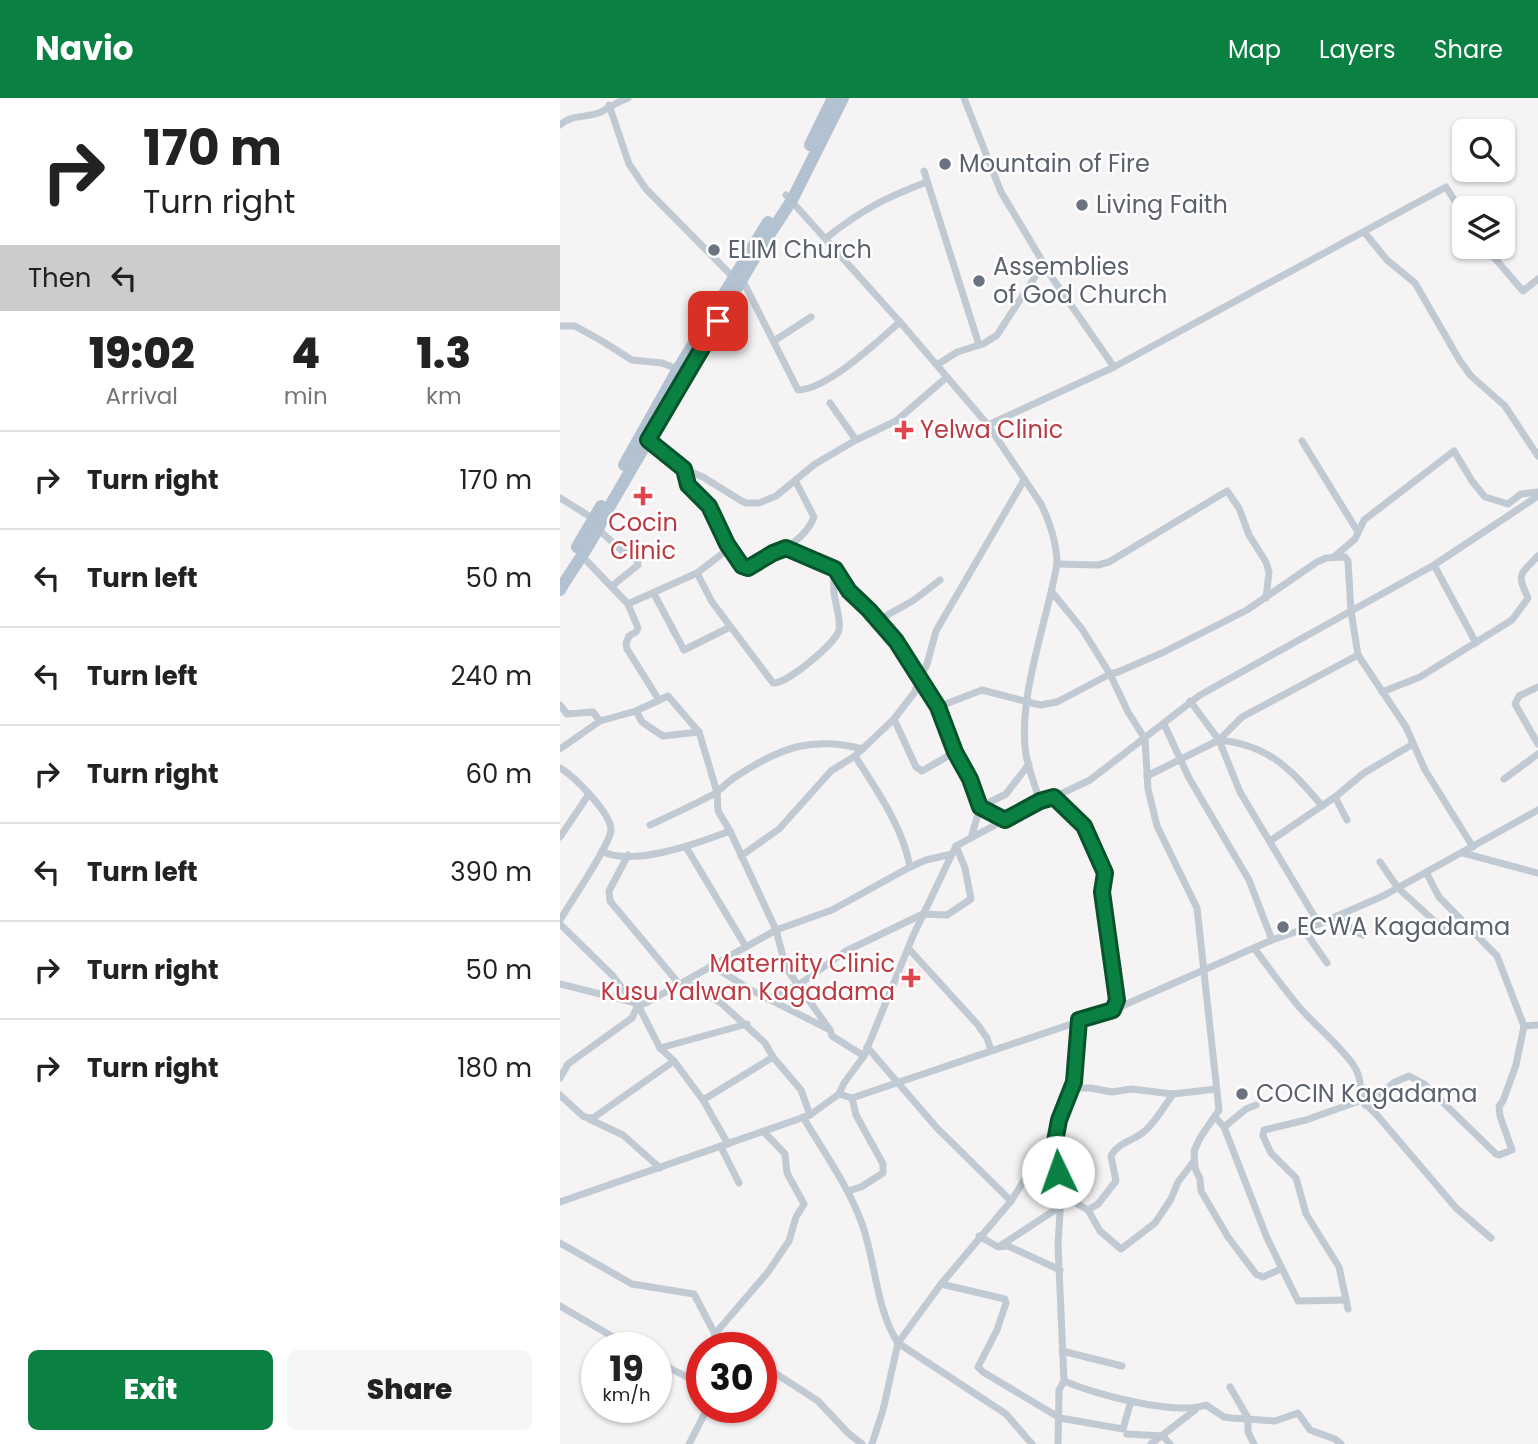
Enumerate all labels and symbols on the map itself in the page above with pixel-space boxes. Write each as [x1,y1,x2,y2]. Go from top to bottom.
place label: Mountain of Fire [959,147,1150,180]
marker: Mountain of Fire [937,156,953,172]
place label: Living Faith [1096,188,1228,221]
marker: Living Faith [1074,197,1090,213]
place label: ELIM Church [728,233,872,266]
marker: ELIM Church [706,242,722,258]
place label: Assemblies of God Church [993,250,1167,311]
marker: Assemblies of God Church [971,273,987,289]
pin [688,291,748,351]
place label: Yelwa Clinic [920,413,1063,446]
marker: Yelwa Clinic [894,420,914,440]
marker: Cocin Clinic [633,486,653,506]
place label: Cocin Clinic [608,506,678,567]
place label: ECWA Kagadama [1297,910,1510,943]
marker: ECWA Kagadama [1275,919,1291,935]
place label: Maternity Clinic Kusu Yalwan Kagadama [601,947,895,1008]
marker: Maternity Clinic Kusu Yalwan Kagadama [901,968,921,988]
place label: COCIN Kagadama [1256,1077,1478,1110]
marker: COCIN Kagadama [1234,1086,1250,1102]
position arrow [1021,1135,1095,1209]
speed limit sign: 30 [686,1332,777,1423]

